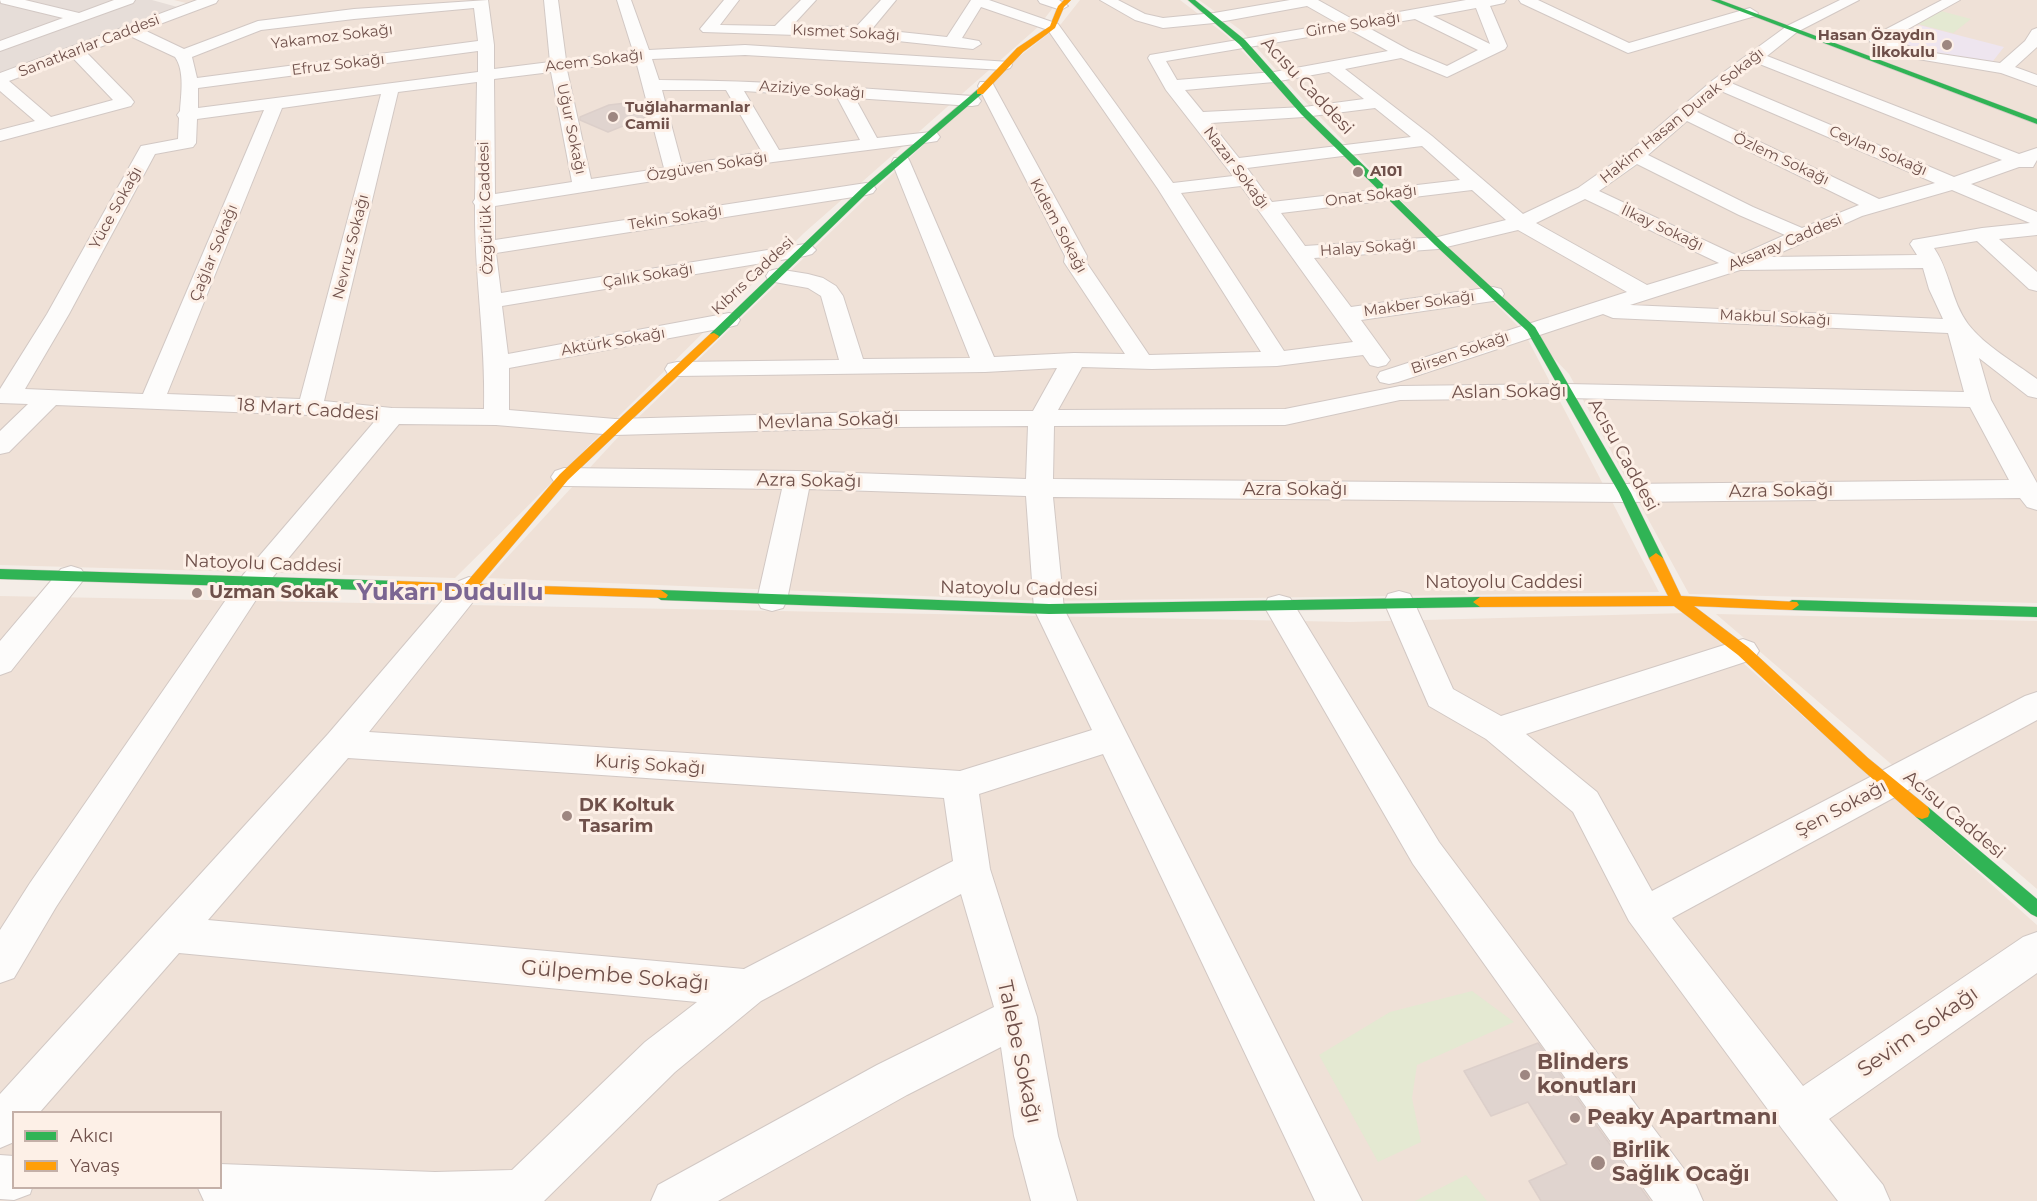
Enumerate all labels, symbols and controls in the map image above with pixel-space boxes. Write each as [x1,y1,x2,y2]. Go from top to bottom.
street label: Girne Sokağı [1305,9,1401,41]
street label: Sanatkarlar Caddesi [16,11,162,81]
street label: Yakamoz Sokağı [270,21,394,53]
street label: Kısmet Sokağı [792,21,900,45]
place label: Hasan Özaydın İlkokulu [1818,27,1935,62]
street label: Acısu Caddesi [1256,33,1358,139]
marker: Hasan Özaydın İlkokulu [1940,38,1954,52]
street label: Hakim Hasan Durak Sokağı [1597,44,1767,188]
street label: Acem Sokağı [544,46,644,76]
street label: Efruz Sokağı [291,50,385,80]
street label: Aziziye Sokağı [759,77,865,103]
street label: Uğur Sokağı [553,82,589,176]
place label: Tuğlaharmanlar Camii [625,99,750,134]
marker: Tuğlaharmanlar Camii [606,110,620,124]
street label: Ceylan Sokağı [1826,122,1930,180]
street label: Nazar Sokağı [1199,123,1273,213]
street label: Özlem Sokağı [1730,129,1832,189]
street label: Özgürlük Caddesi [475,141,497,275]
street label: Özgüven Sokağı [645,149,769,185]
place label: A101 [1370,163,1403,181]
street label: Yüce Sokağı [86,164,146,252]
marker: A101 [1351,165,1365,179]
street label: Kıdem Sokağı [1026,176,1090,276]
street label: Onat Sokağı [1324,181,1418,211]
street label: Nevruz Sokağı [329,193,373,301]
street label: İlkay Sokağı [1618,201,1706,255]
street label: Çağlar Sokağı [186,202,242,304]
street label: Tekin Sokağı [627,202,723,234]
street label: Aksaray Caddesi [1725,211,1845,275]
street label: Kıbrıs Caddesi [708,233,798,319]
street label: Halay Sokağı [1319,236,1417,260]
street label: Çalık Sokağı [602,260,694,292]
street label: Makber Sokağı [1362,287,1476,321]
street label: Makbul Sokağı [1719,306,1831,330]
street label: Aktürk Sokağı [560,324,666,360]
street label: Birsen Sokağı [1409,328,1511,378]
street label: Aslan Sokağı [1451,380,1567,404]
street label: 18 Mart Caddesi [236,394,380,426]
street label: Acısu Caddesi [1583,395,1663,515]
street label: Mevlana Sokağı [757,408,899,434]
street label: Azra Sokağı [756,469,862,493]
street label: Azra Sokağı [1243,479,1347,501]
street label: Azra Sokağı [1728,479,1834,503]
street label: Natoyolu Caddesi [184,550,342,578]
street label: Natoyolu Caddesi [1425,572,1583,594]
street label: Natoyolu Caddesi [940,577,1098,601]
district label: Yukarı Dudullu [357,579,543,607]
place label: Uzman Sokak [209,582,338,604]
marker: Uzman Sokak [190,586,204,600]
street label: Kuriş Sokağı [594,750,706,780]
street label: Acısu Caddesi [1899,766,2009,864]
street label: Şen Sokağı [1792,776,1890,842]
place label: DK Koltuk Tasarim [579,795,674,838]
marker: DK Koltuk Tasarim [560,809,574,823]
street label: Gülpembe Sokağı [520,955,710,997]
street label: Talebe Sokağı [992,978,1046,1126]
street label: Sevim Sokağı [1853,981,1983,1083]
place label: Blinders konutları [1537,1050,1637,1100]
marker: Blinders konutları [1518,1068,1532,1082]
place label: Peaky Apartmanı [1587,1105,1777,1131]
legend [12,1111,222,1189]
marker: Peaky Apartmanı [1568,1111,1582,1125]
text: Akıcı [70,1125,113,1147]
place label: Birlik Sağlık Ocağı [1612,1138,1750,1188]
marker: Birlik Sağlık Ocağı [1589,1154,1607,1172]
text: Yavaş [70,1155,120,1177]

